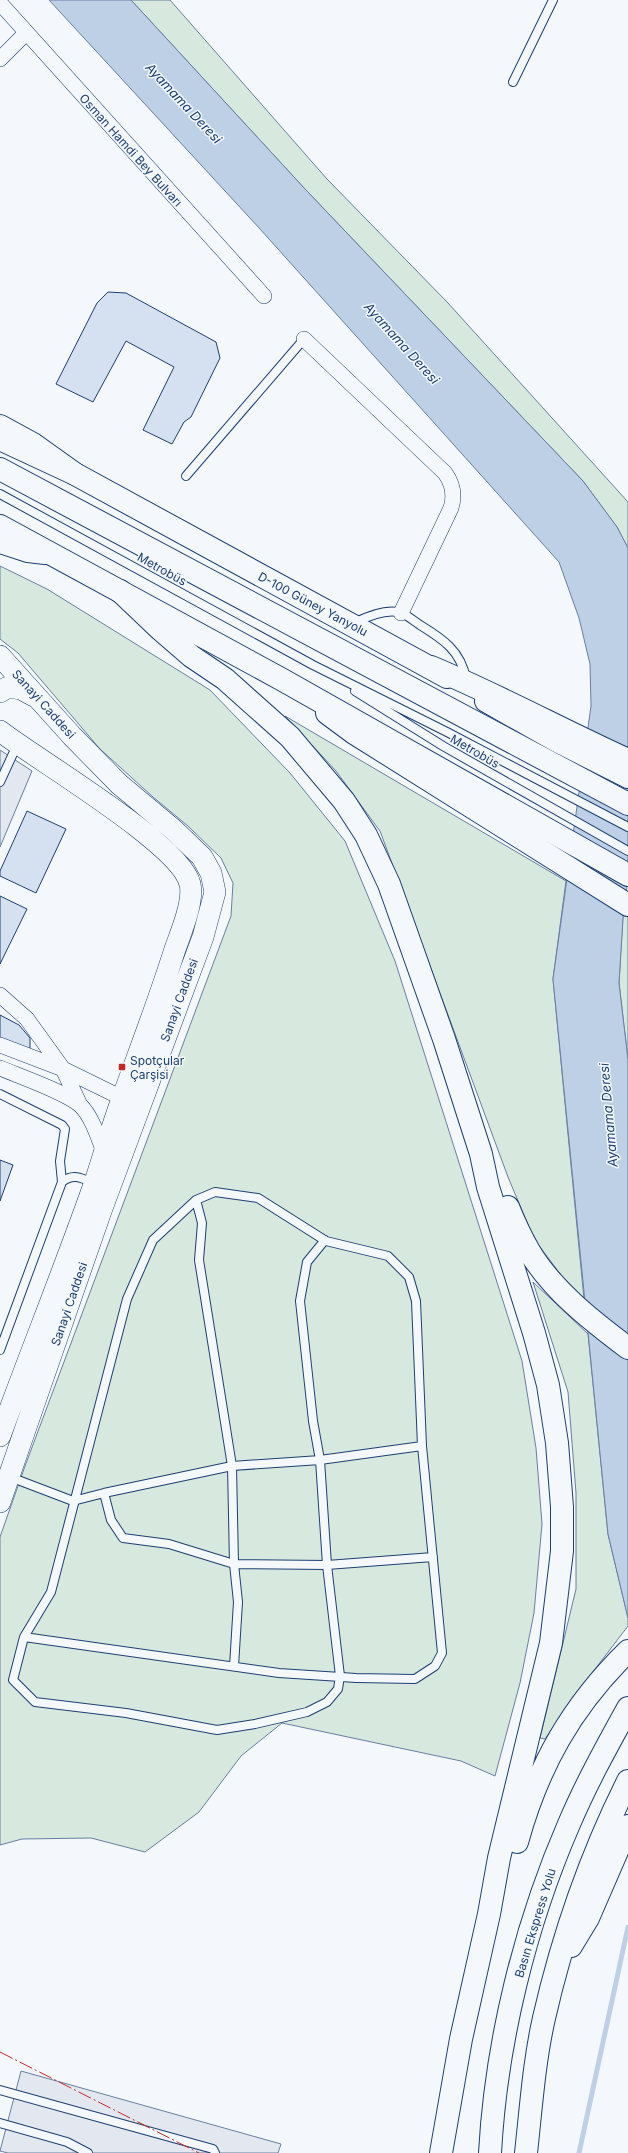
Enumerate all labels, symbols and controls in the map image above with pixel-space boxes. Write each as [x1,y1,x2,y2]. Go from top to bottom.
water label: Ayamama Deresi [142,59,226,147]
street label: Osman Hamdi Bey Bulvarı [76,90,186,210]
water label: Ayamama Deresi [360,298,443,388]
street label: Metrobüs [135,549,189,589]
street label: D-100 Güney Yanyolu [256,569,370,639]
street label: Sanayi Caddesi [9,666,79,742]
street label: Metrobüs [448,731,502,771]
street label: Sanayi Caddesi [157,956,201,1044]
place label: Spotçular Çarşisi [130,1053,185,1082]
water label: Ayamama Deresi [595,1061,621,1169]
marker: Spotçular Çarşisi [117,1062,127,1072]
street label: Sanayi Caddesi [48,1260,90,1348]
street label: Basın Ekspress Yolu [511,1867,559,1979]

